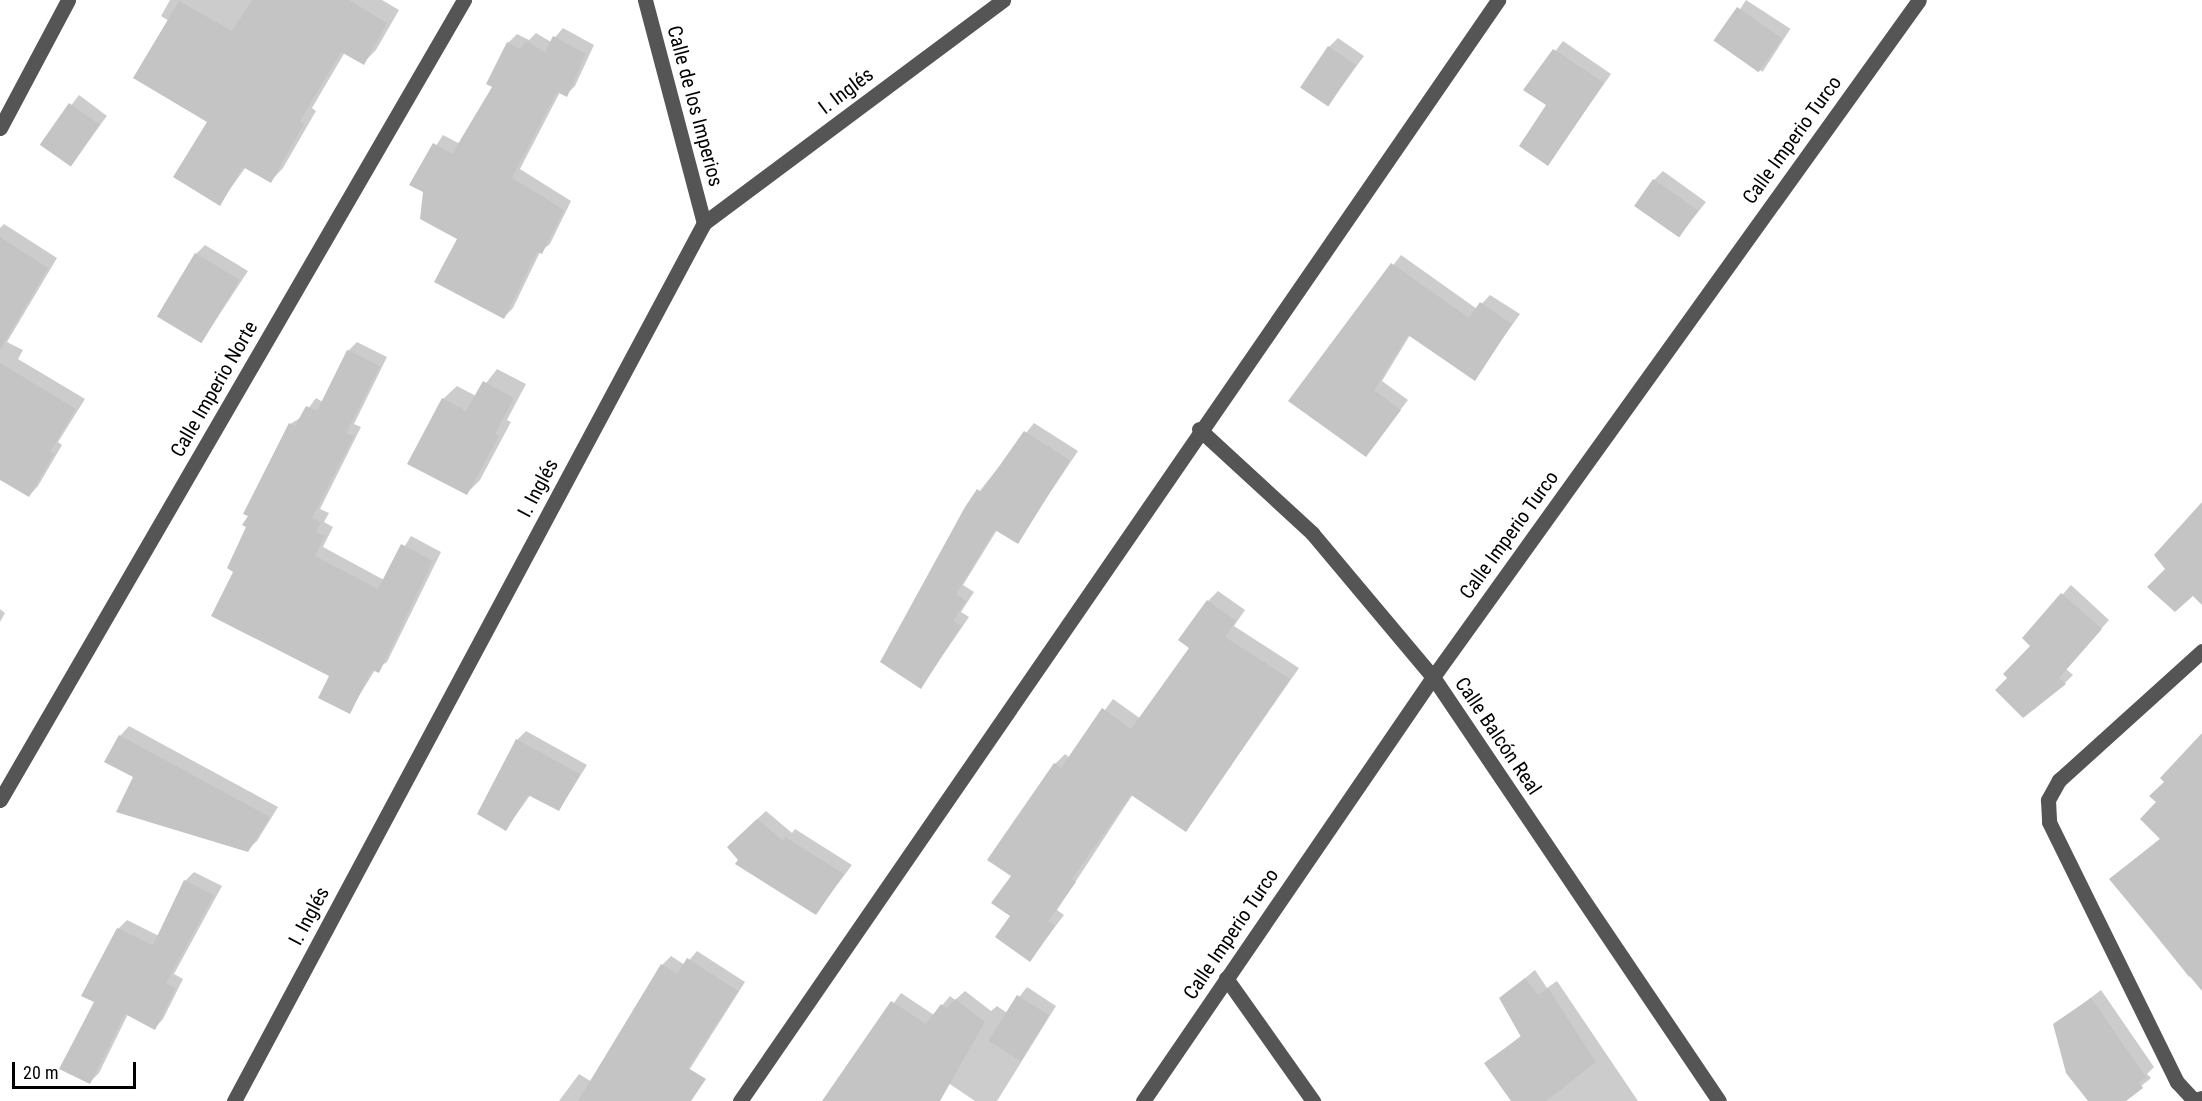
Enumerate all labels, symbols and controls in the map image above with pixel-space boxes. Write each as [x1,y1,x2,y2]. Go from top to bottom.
street label: Calle de los Imperios [662,23,728,189]
street label: I. Inglés [814,63,878,119]
street label: Calle Imperio Turco [1737,71,1847,209]
street label: Calle Imperio Norte [165,317,263,461]
street label: I. Inglés [513,455,563,521]
street label: Calle Imperio Turco [1454,466,1564,604]
street label: Calle Balcón Real [1450,673,1546,799]
street label: Calle Imperio Turco [1178,864,1284,1004]
street label: I. Inglés [284,883,334,949]
scale bar [15,1050,140,1088]
text: 20 m [23,1062,58,1083]

